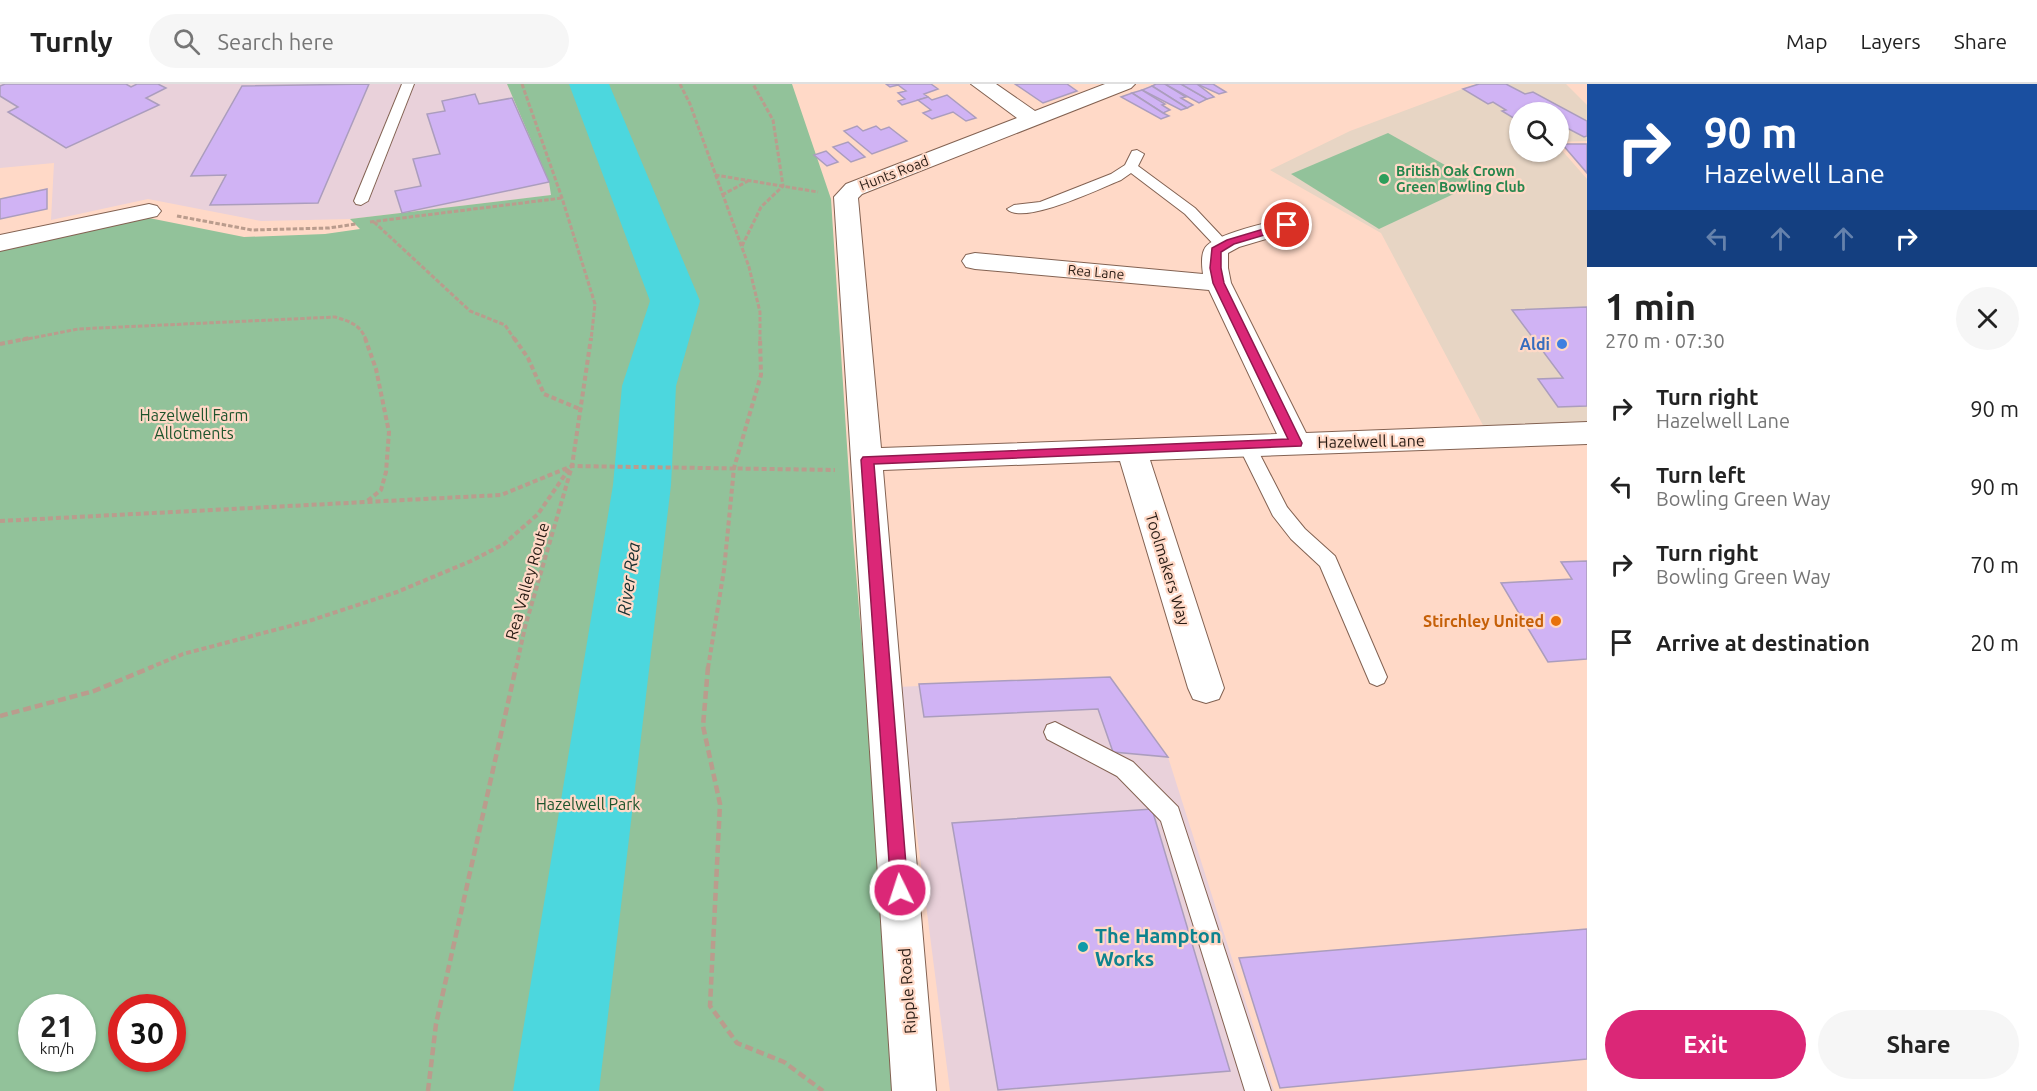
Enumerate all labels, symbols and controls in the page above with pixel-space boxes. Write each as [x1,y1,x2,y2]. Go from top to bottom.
search box [149,14,569,68]
icon: search [170,25,203,58]
text: Turnly [30,26,113,57]
text: Search here [218,29,334,54]
text: Map [1786,29,1827,53]
text: Layers [1860,29,1921,53]
text: Share [1954,29,2007,53]
map controls [1509,102,1569,162]
button: search [1509,102,1569,162]
icon: right [1605,108,1683,186]
text: 90 m [1704,109,1798,156]
street label: Hunts Road [857,152,931,194]
text: Hazelwell Lane [1704,158,1885,188]
place label: British Oak Crown Green Bowling Club [1396,163,1525,195]
marker: British Oak Crown Green Bowling Club [1377,172,1391,186]
pin [1261,199,1312,250]
icon: arrive [1270,208,1303,241]
icon: left [1701,222,1734,255]
icon: ahead [1764,222,1797,255]
icon: ahead [1827,222,1860,255]
icon: right [1890,222,1923,255]
street label: Rea Lane [1067,262,1125,282]
text: 1 min [1605,286,1696,327]
button: close [1956,287,2019,350]
text: 270 m · 07:30 [1605,329,1725,352]
place label: Aldi [1520,335,1550,353]
marker: Aldi [1555,337,1569,351]
text: Turn right [1656,384,1758,409]
icon: right [1605,392,1638,425]
text: 90 m [1970,396,2019,421]
park label: Hazelwell Farm Allotments [140,406,248,442]
text: Hazelwell Lane [1656,409,1790,432]
street label: Hazelwell Lane [1317,431,1425,451]
text: Turn left [1656,462,1746,487]
icon: left [1605,470,1638,503]
text: 90 m [1970,474,2019,499]
text: Bowling Green Way [1656,487,1830,510]
street label: Toolmakers Way [1142,511,1194,628]
street label: Rea Valley Route [502,520,552,642]
text: Turn right [1656,540,1758,565]
water label: River Rea [613,541,643,617]
icon: right [1605,548,1638,581]
text: 70 m [1970,552,2019,577]
text: Bowling Green Way [1656,565,1830,588]
place label: Stirchley United [1423,612,1544,630]
marker: Stirchley United [1549,614,1563,628]
icon: arrive [1605,626,1638,659]
text: Arrive at destination [1656,630,1870,655]
text: 20 m [1970,630,2019,655]
park label: Hazelwell Park [536,795,640,813]
position arrow [868,858,932,922]
place label: The Hampton Works [1095,924,1222,970]
marker: The Hampton Works [1076,940,1090,954]
street label: Ripple Road [895,947,919,1035]
speed limit sign: 30 [108,994,186,1072]
text: 21 [40,1009,74,1043]
button: Exit [1605,1010,1806,1079]
button: Share [1818,1010,2019,1079]
text: km/h [40,1040,74,1057]

